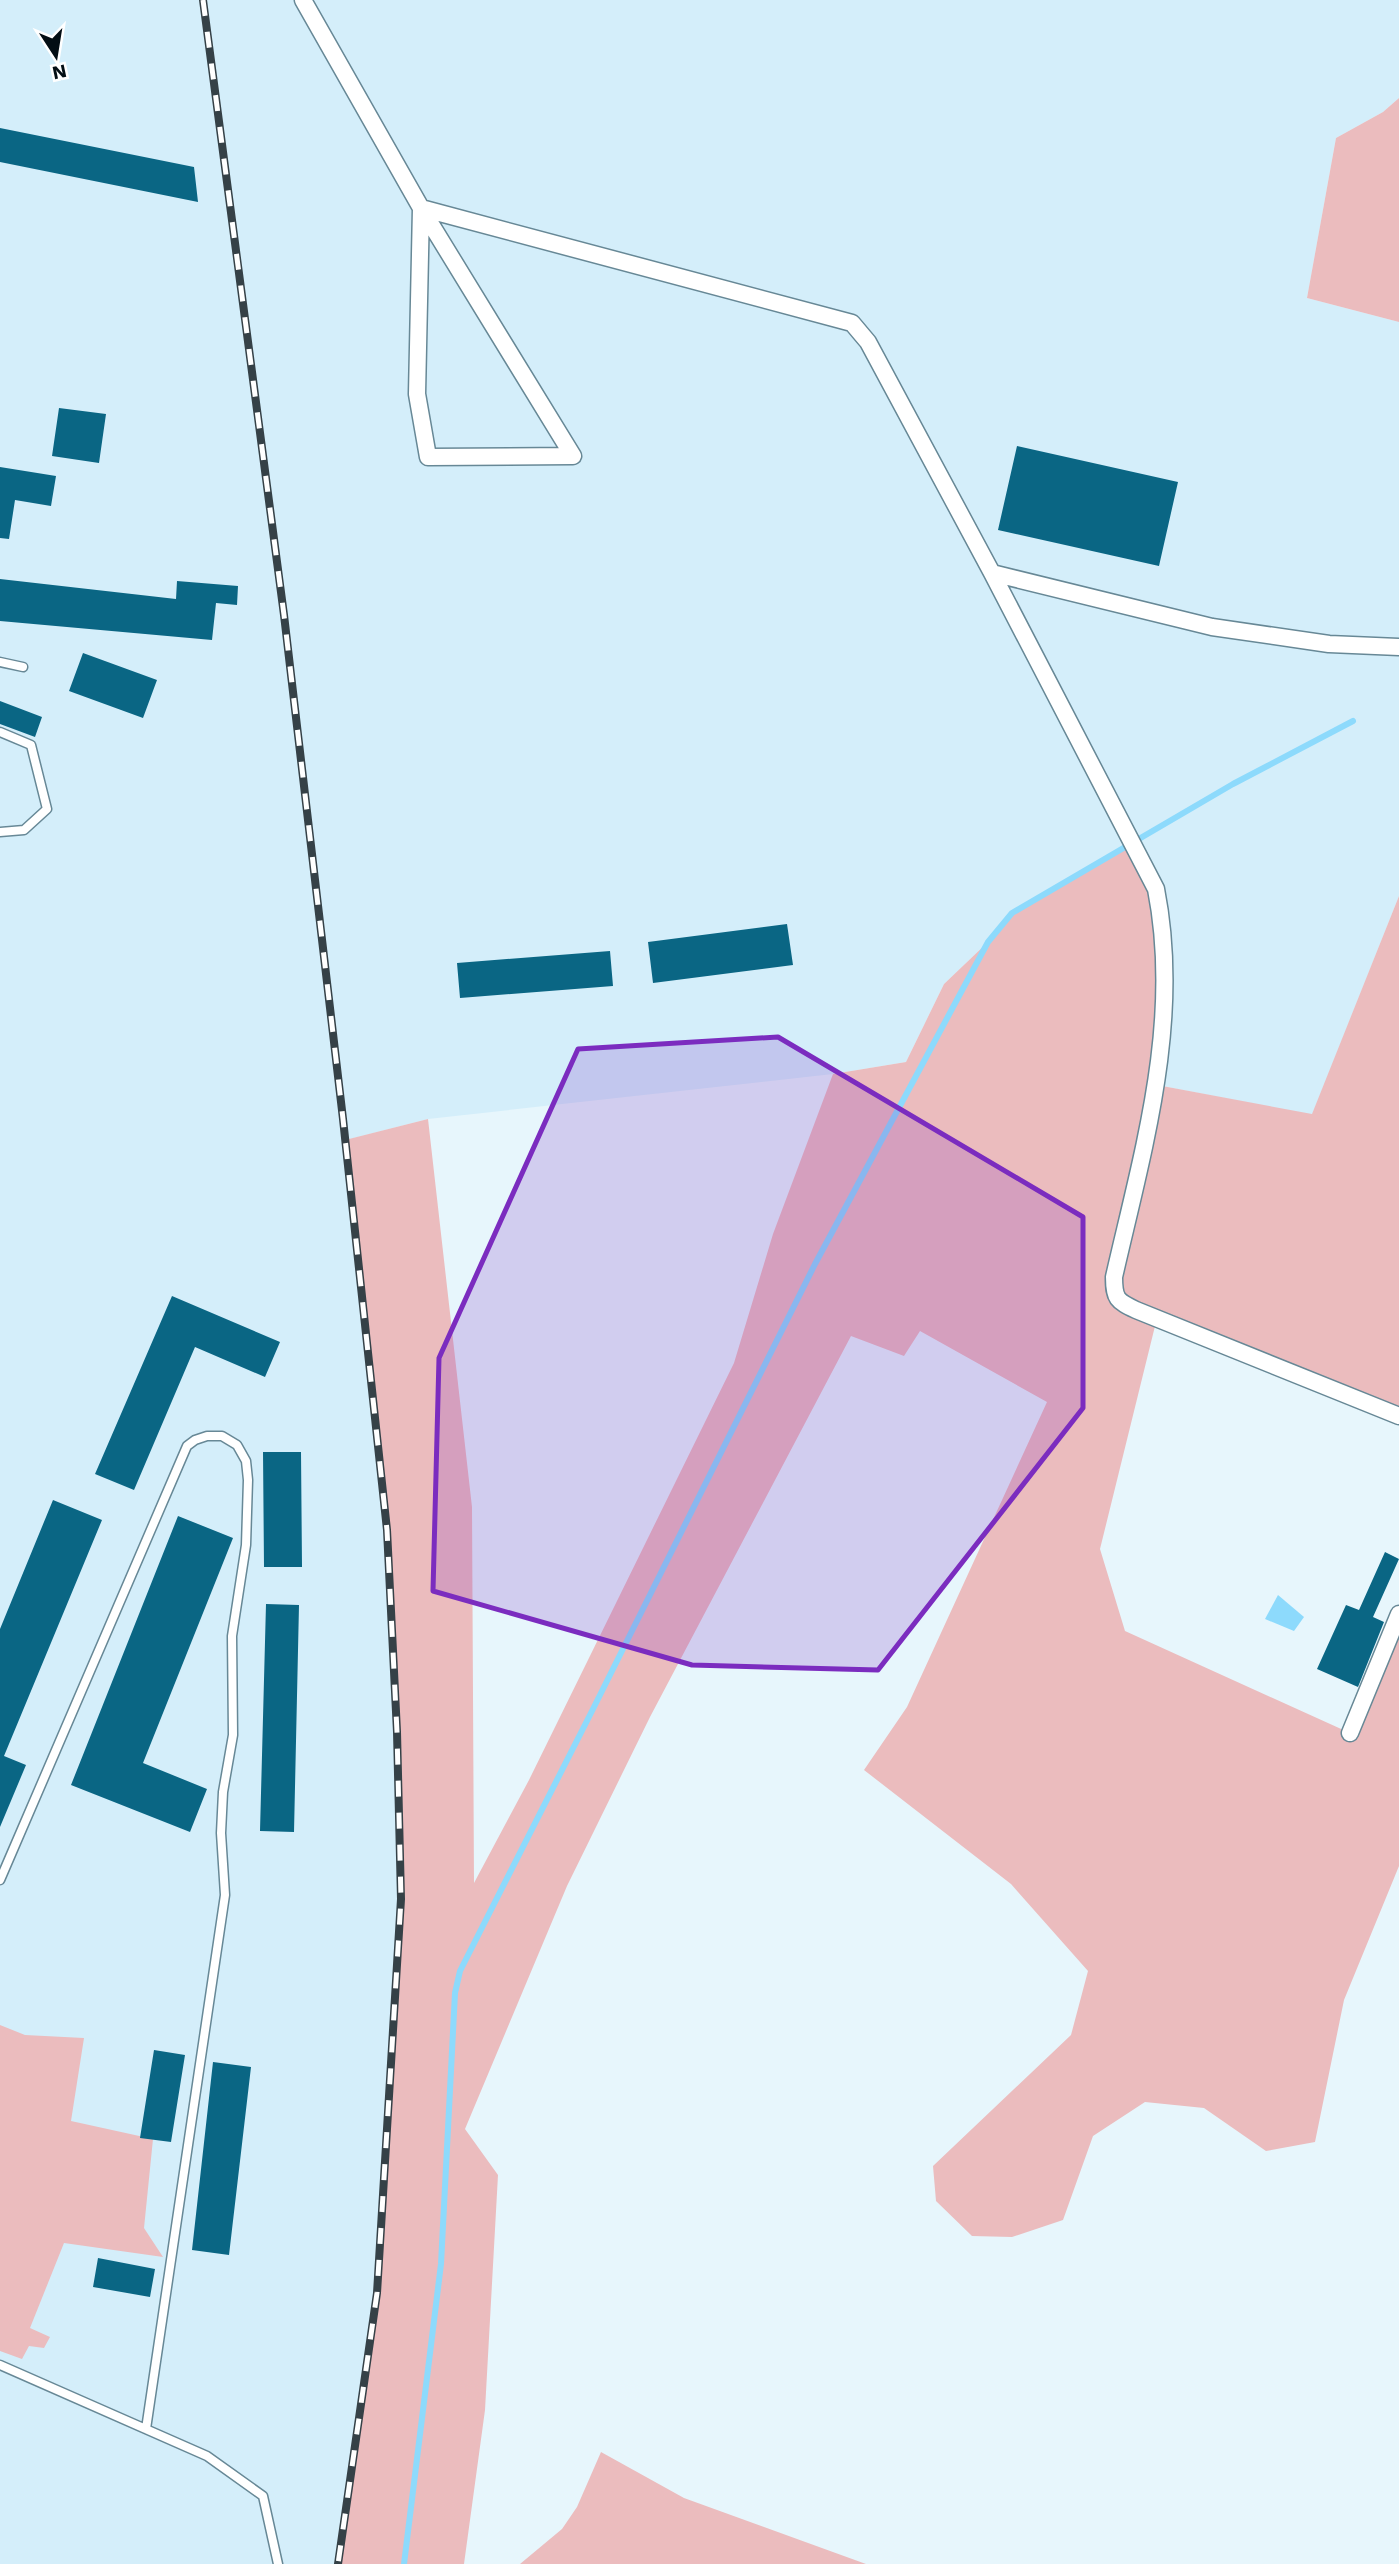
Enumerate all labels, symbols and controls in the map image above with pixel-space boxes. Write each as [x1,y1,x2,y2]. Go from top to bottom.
north arrow [21,21,91,91]
text: N [50,59,69,85]

